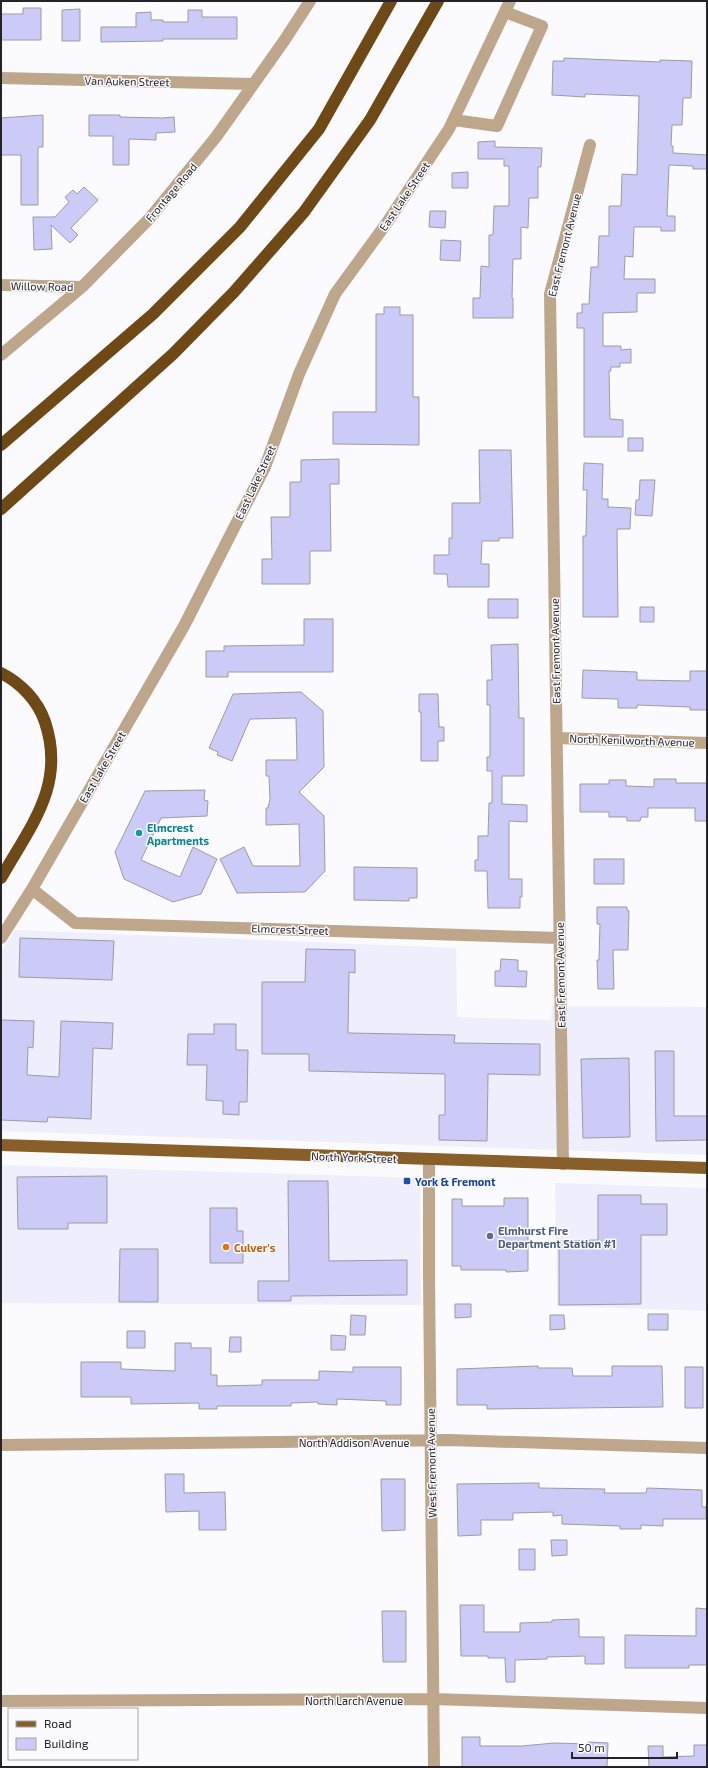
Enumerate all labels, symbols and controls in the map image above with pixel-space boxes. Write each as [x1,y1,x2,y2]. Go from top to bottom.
street label: Van Auken Street [84,74,170,88]
street label: East Lake Street [376,159,432,233]
street label: Frontage Road [143,160,199,224]
street label: East Fremont Avenue [545,192,583,298]
street label: Willow Road [11,279,73,293]
street label: East Lake Street [232,443,278,521]
street label: East Fremont Avenue [548,598,562,704]
street label: East Lake Street [76,729,128,805]
street label: North Kenilworth Avenue [569,731,695,749]
place label: Elmcrest Apartments [147,821,209,847]
marker: Elmcrest Apartments [134,828,144,838]
street label: Elmcrest Street [251,921,329,937]
street label: East Fremont Avenue [553,922,567,1028]
street label: North York Street [311,1149,397,1165]
place label: York & Fremont [415,1175,496,1188]
marker: York & Fremont [402,1176,412,1186]
place label: Elmhurst Fire Department Station #1 [498,1224,616,1250]
marker: Elmhurst Fire Department Station #1 [485,1231,495,1241]
place label: Culver's [234,1241,276,1254]
marker: Culver's [221,1242,231,1252]
street label: West Fremont Avenue [424,1408,438,1518]
street label: North Addison Avenue [299,1436,409,1449]
street label: North Larch Avenue [305,1694,403,1707]
legend [8,1708,138,1760]
text: Road [44,1716,72,1730]
scale bar [572,1734,677,1760]
text: Building [44,1736,89,1750]
text: 50 m [578,1740,605,1754]

